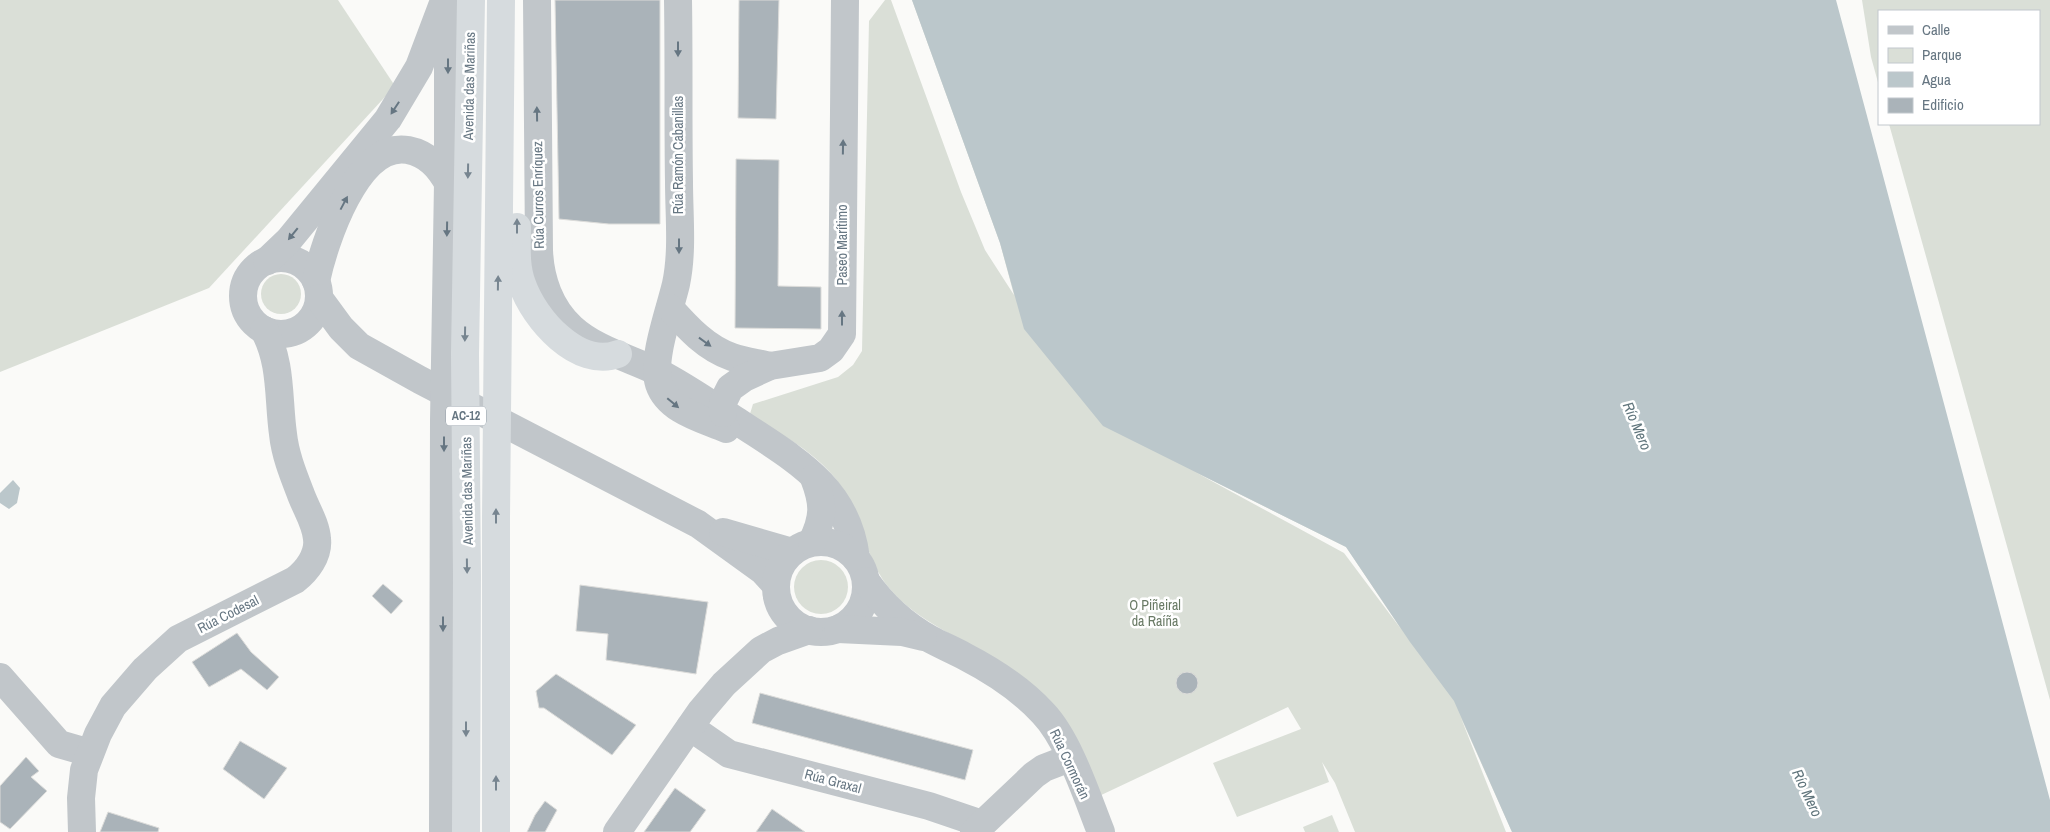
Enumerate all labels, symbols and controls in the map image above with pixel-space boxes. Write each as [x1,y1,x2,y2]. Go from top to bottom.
legend [1878,10,2040,125]
text: Calle [1922,19,1950,40]
street label: Avenida das Mariñas [459,31,479,141]
one-way arrow [674,41,682,57]
text: Parque [1922,44,1962,65]
one-way arrow [444,58,452,74]
text: Agua [1921,69,1951,90]
text: Edificio [1922,94,1964,115]
street label: Rúa Ramón Cabanillas [669,95,687,214]
one-way arrow [390,101,400,114]
one-way arrow [533,106,541,122]
one-way arrow [839,139,847,155]
street label: Rúa Curros Enríquez [528,141,548,249]
one-way arrow [464,163,472,179]
one-way arrow [340,196,348,210]
street label: Paseo Marítimo [833,204,851,286]
one-way arrow [513,218,521,234]
one-way arrow [443,221,451,237]
one-way arrow [288,228,299,240]
one-way arrow [675,238,683,254]
one-way arrow [494,275,502,291]
one-way arrow [838,310,846,326]
one-way arrow [461,326,469,342]
one-way arrow [698,337,712,347]
one-way arrow [666,397,679,408]
water label: Río Mero [1618,398,1657,453]
road number: AC-12 [446,406,486,426]
one-way arrow [440,436,448,452]
street label: Avenida das Mariñas [457,436,477,546]
one-way arrow [492,508,500,524]
one-way arrow [463,558,471,574]
street label: Rúa Codesal [194,591,262,637]
park label: O Piñeiral da Raíña [1129,596,1181,630]
one-way arrow [439,616,447,632]
one-way arrow [462,721,470,737]
street label: Rúa Cormorán [1046,726,1094,802]
street label: Rúa Graxal [803,765,863,797]
water label: Río Mero [1787,765,1828,820]
one-way arrow [492,775,500,791]

